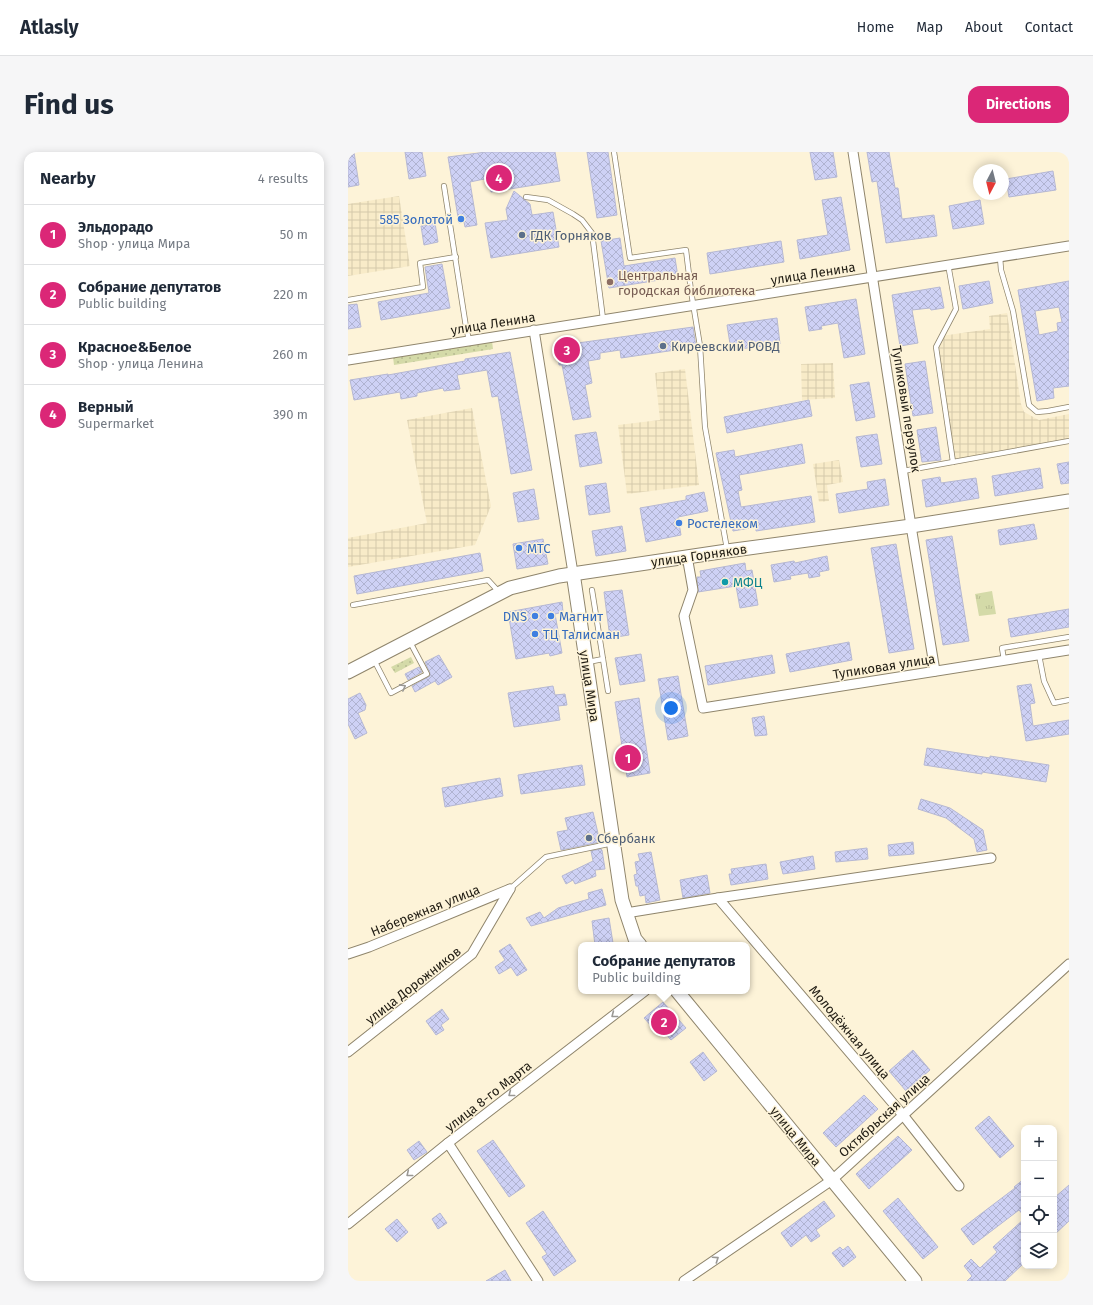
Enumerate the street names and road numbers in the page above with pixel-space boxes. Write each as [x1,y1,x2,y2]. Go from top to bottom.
street label: улица Ленина [770,259,857,288]
street label: улица Ленина [450,309,537,338]
street label: Тупиковый переулок [889,345,924,474]
street label: улица Горняков [650,541,748,570]
street label: улица Мира [576,649,603,723]
street label: Тупиковая улица [832,651,936,682]
street label: Набережная улица [369,882,482,939]
street label: улица Дорожников [363,944,464,1027]
street label: Молодёжная улица [806,982,893,1082]
street label: улица 8-го Марта [442,1058,534,1135]
street label: Октябрьская улица [836,1071,933,1160]
street label: улица Мира [767,1104,824,1169]

